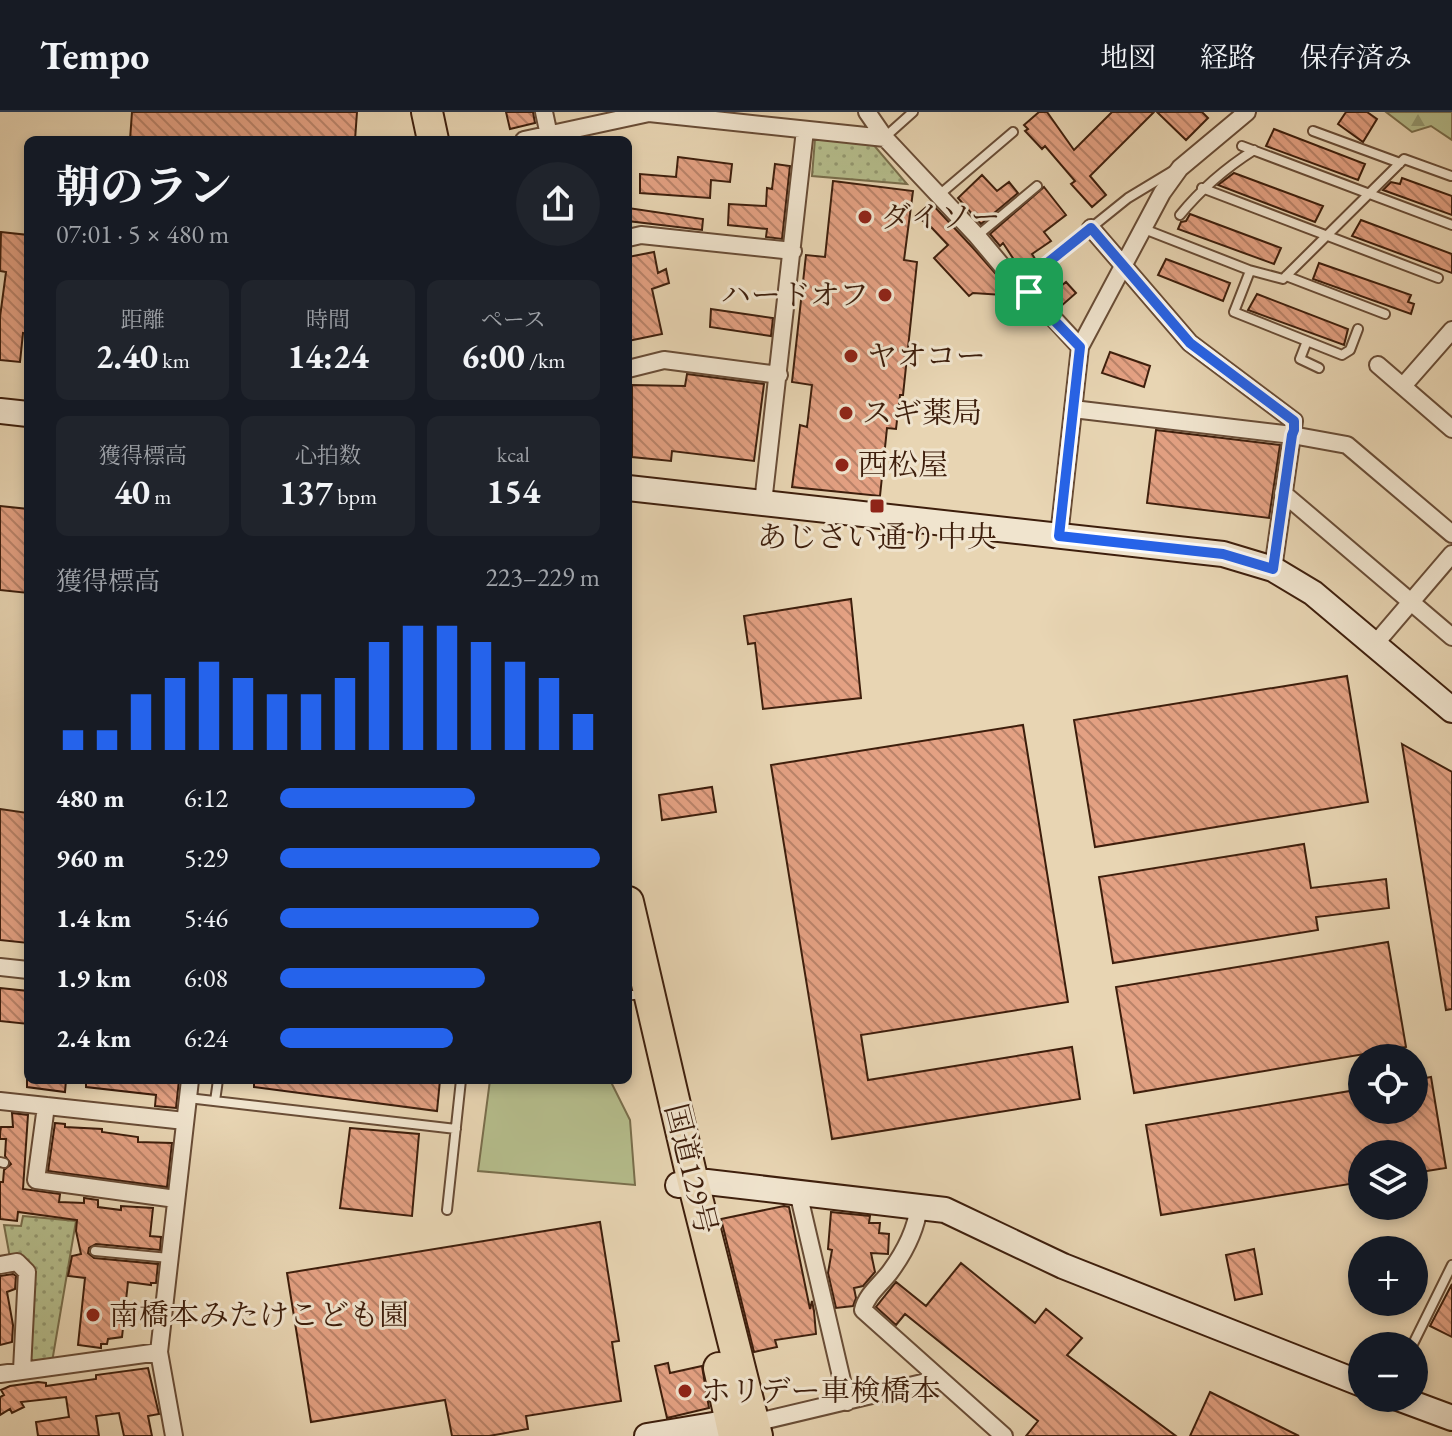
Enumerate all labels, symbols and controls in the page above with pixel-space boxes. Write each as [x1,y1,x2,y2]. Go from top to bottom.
text: Tempo [40,31,149,80]
text: 地図 [1100,39,1156,75]
text: 経路 [1200,39,1256,75]
text: 保存済み [1300,39,1412,75]
text: 朝のラン [56,158,232,215]
button: share [516,162,600,246]
place label: ダイソー [881,197,1000,236]
marker: ダイソー [856,208,874,226]
text: 07:01 · 5 × 480 m [56,217,229,251]
pin [995,258,1063,326]
icon: arrive [1007,270,1051,314]
place label: ハードオフ [721,275,869,314]
marker: ハードオフ [876,286,894,304]
text: 距離 [121,305,165,334]
text: 時間 [306,305,350,334]
text: ペース [481,305,546,334]
text: 2.40 [96,334,158,378]
text: 14:24 [287,334,369,378]
text: 6:00 [461,334,525,378]
place label: ヤオコー [867,336,986,375]
text: km [158,346,190,375]
text: /km [525,346,565,375]
marker: ヤオコー [842,347,860,365]
place label: スギ薬局 [862,393,982,432]
marker: スギ薬局 [837,404,855,422]
text: kcal [497,440,530,469]
text: 獲得標高 [99,441,187,470]
text: 心拍数 [295,441,361,470]
place label: 西松屋 [858,445,948,484]
marker: 西松屋 [833,456,851,474]
text: 154 [486,469,540,513]
text: 40 [114,470,150,514]
text: 137 [279,470,333,514]
text: m [150,482,171,511]
text: bpm [333,482,377,511]
marker: あじさい通り中央 [868,497,886,515]
place label: あじさい通り中央 [757,517,997,556]
text: 223–229 m [485,560,600,594]
text: 獲得標高 [56,564,160,598]
text: 480 m [56,781,124,815]
text: 6:12 [184,781,228,815]
text: 960 m [56,841,124,875]
text: 5:29 [184,841,228,875]
text: 1.4 km [56,901,131,935]
text: 5:46 [184,901,228,935]
text: 1.9 km [56,961,131,995]
text: 6:08 [184,961,228,995]
text: 2.4 km [56,1021,131,1055]
text: 6:24 [184,1021,228,1055]
map controls [1348,1044,1428,1412]
button: locate [1348,1044,1428,1124]
street label: 国道129号 [656,1100,727,1238]
button: layers [1348,1140,1428,1220]
button: + [1348,1236,1428,1316]
place label: 南橋本みたけこども園 [109,1295,409,1334]
marker: 南橋本みたけこども園 [84,1306,102,1324]
button: − [1348,1332,1428,1412]
place label: ホリデー車検橋本 [701,1371,940,1410]
marker: ホリデー車検橋本 [676,1382,694,1400]

